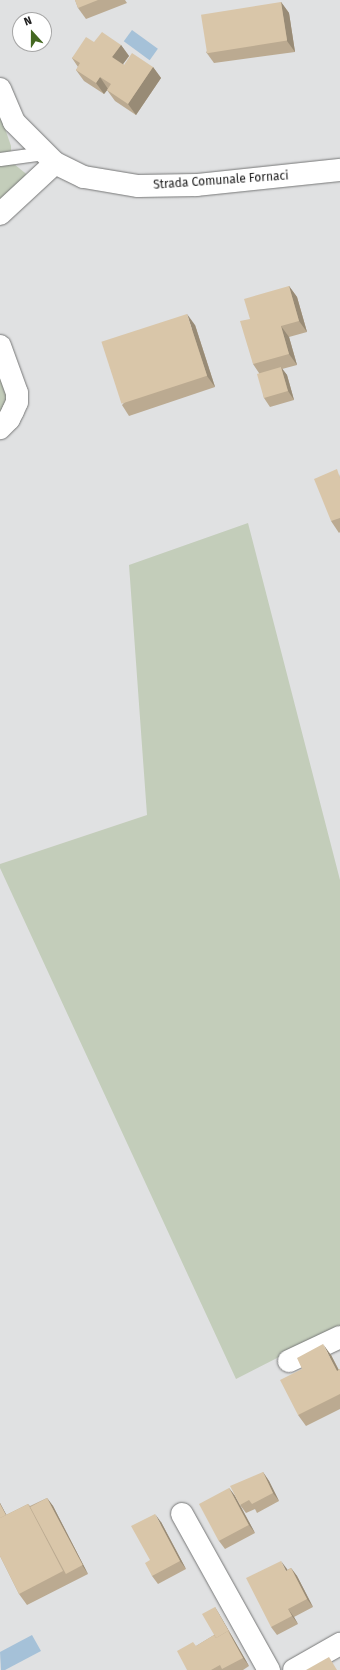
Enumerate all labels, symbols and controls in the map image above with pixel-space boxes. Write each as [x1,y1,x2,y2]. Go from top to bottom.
north arrow [12,12,52,52]
text: N [22,14,34,29]
street label: Strada Comunale Fornaci [153,169,289,193]

